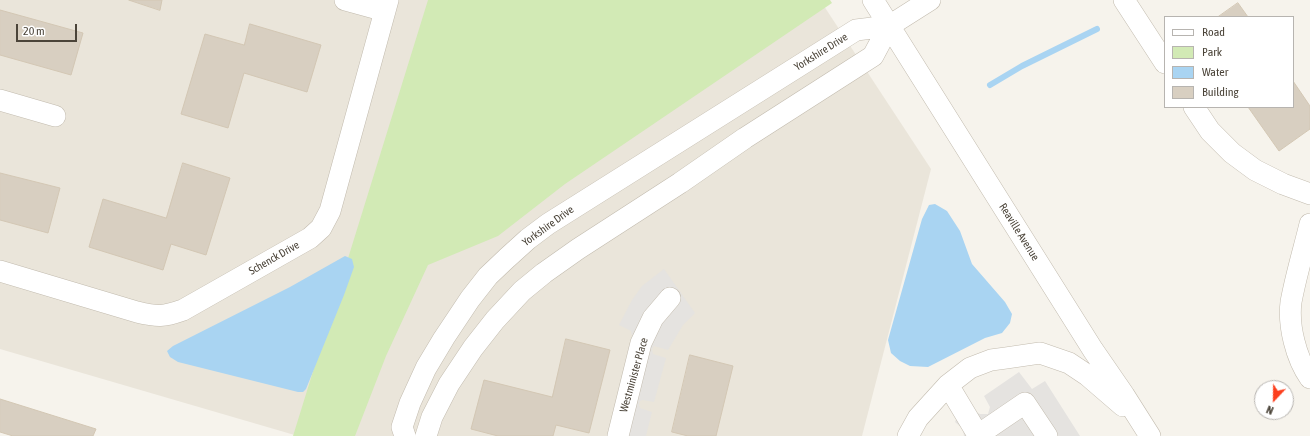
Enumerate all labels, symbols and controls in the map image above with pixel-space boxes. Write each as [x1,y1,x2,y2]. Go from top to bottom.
scale bar [18,16,79,42]
legend [1164,16,1294,108]
text: 20 m [23,24,45,38]
text: Road [1202,25,1225,39]
street label: Yorkshire Drive [792,30,850,74]
text: Park [1202,45,1222,59]
text: Water [1202,65,1228,79]
text: Building [1202,85,1239,99]
street label: Reaville Avenue [996,201,1042,263]
street label: Yorkshire Drive [520,203,576,249]
street label: Schenck Drive [246,238,302,278]
street label: Westminister Place [617,336,651,414]
north arrow [1254,380,1294,420]
text: N [1265,403,1275,417]

